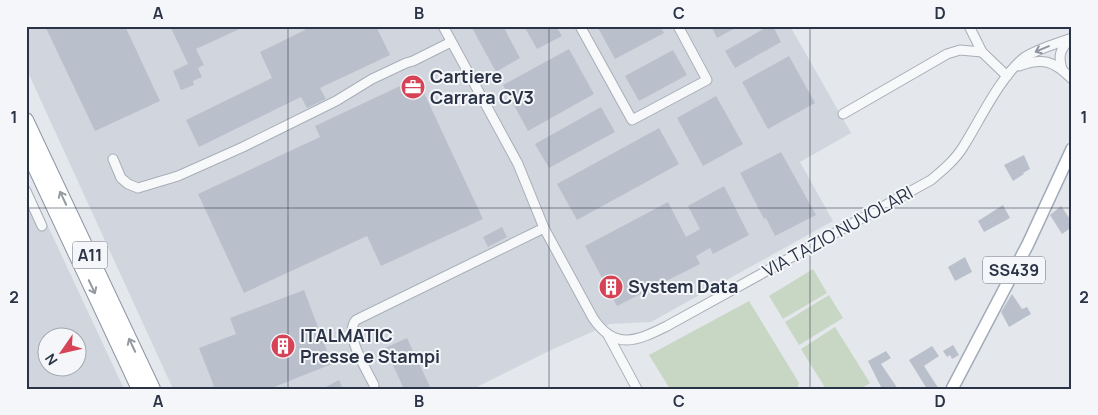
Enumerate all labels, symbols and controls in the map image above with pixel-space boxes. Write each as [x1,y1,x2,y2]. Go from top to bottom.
text: A [153,2,164,24]
text: B [414,2,424,24]
text: C [673,2,685,24]
text: D [934,2,946,24]
one-way arrow [1035,45,1050,55]
place label: Cartiere Carrara CV3 [430,64,534,109]
office icon: Cartiere Carrara CV3 [400,74,426,100]
text: 1 [10,106,18,128]
text: 1 [1080,106,1088,128]
street label: VIA TAZIO NUVOLARI [758,180,917,282]
one-way arrow [57,191,67,206]
road number: A11 [72,242,108,268]
road number: SS439 [983,256,1045,284]
building icon: System Data [598,274,624,300]
place label: System Data [628,274,738,298]
one-way arrow [87,279,97,294]
text: 2 [9,286,19,308]
text: 2 [1079,286,1089,308]
place label: ITALMATIC Presse e Stampi [300,323,440,368]
north arrow [38,328,88,378]
building icon: ITALMATIC Presse e Stampi [270,333,296,359]
one-way arrow [127,338,136,353]
text: N [40,350,61,369]
text: A [153,390,164,412]
text: B [414,390,424,412]
text: C [673,390,685,412]
text: D [934,390,946,412]

